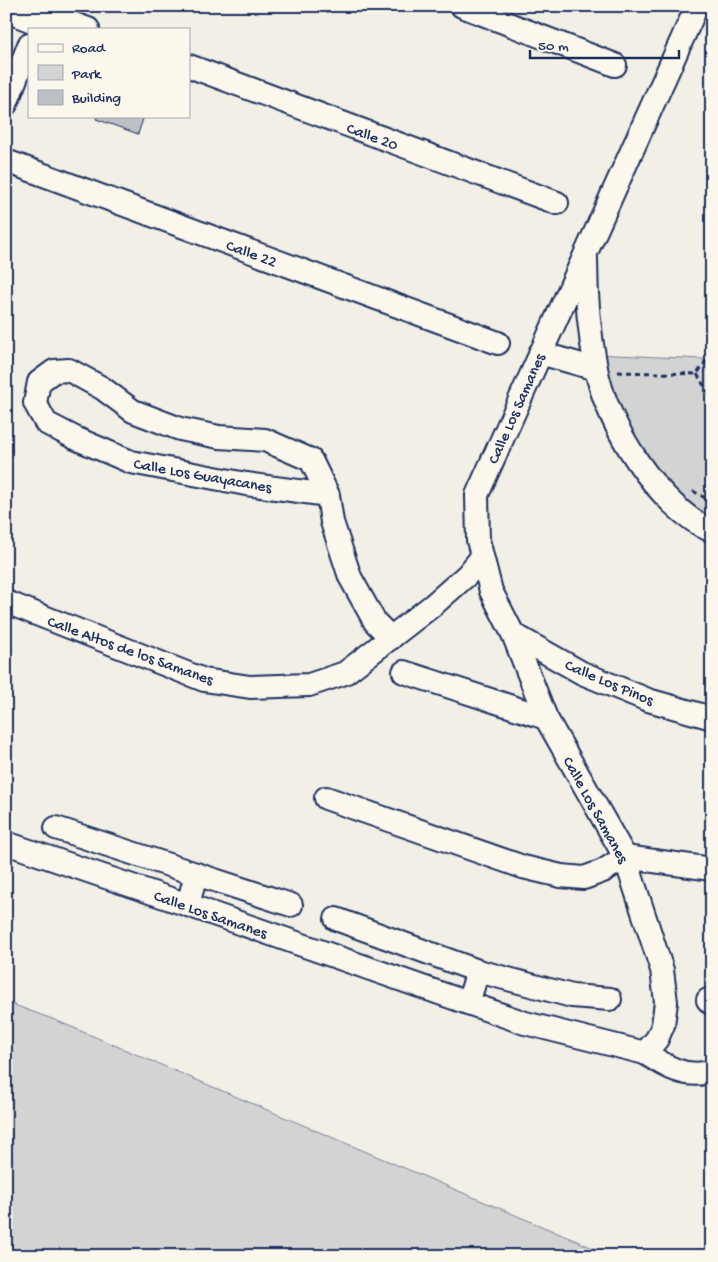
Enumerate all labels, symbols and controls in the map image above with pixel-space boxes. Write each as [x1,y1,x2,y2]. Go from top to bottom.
legend [28,28,190,118]
scale bar [530,28,679,60]
text: 50 m [538,38,569,56]
text: Road [72,40,106,58]
text: Park [71,66,102,84]
text: Building [71,90,121,108]
street label: Calle 20 [343,120,400,156]
street label: Calle 22 [223,237,279,273]
street label: Calle Los Samanes [485,350,551,468]
street label: Calle Los Guayacanes [132,456,274,499]
street label: Calle Altos de los Samanes [44,613,216,692]
street label: Calle Los Pinos [561,657,657,712]
street label: Calle Los Samanes [557,754,632,868]
street label: Calle Los Samanes [151,888,270,945]

